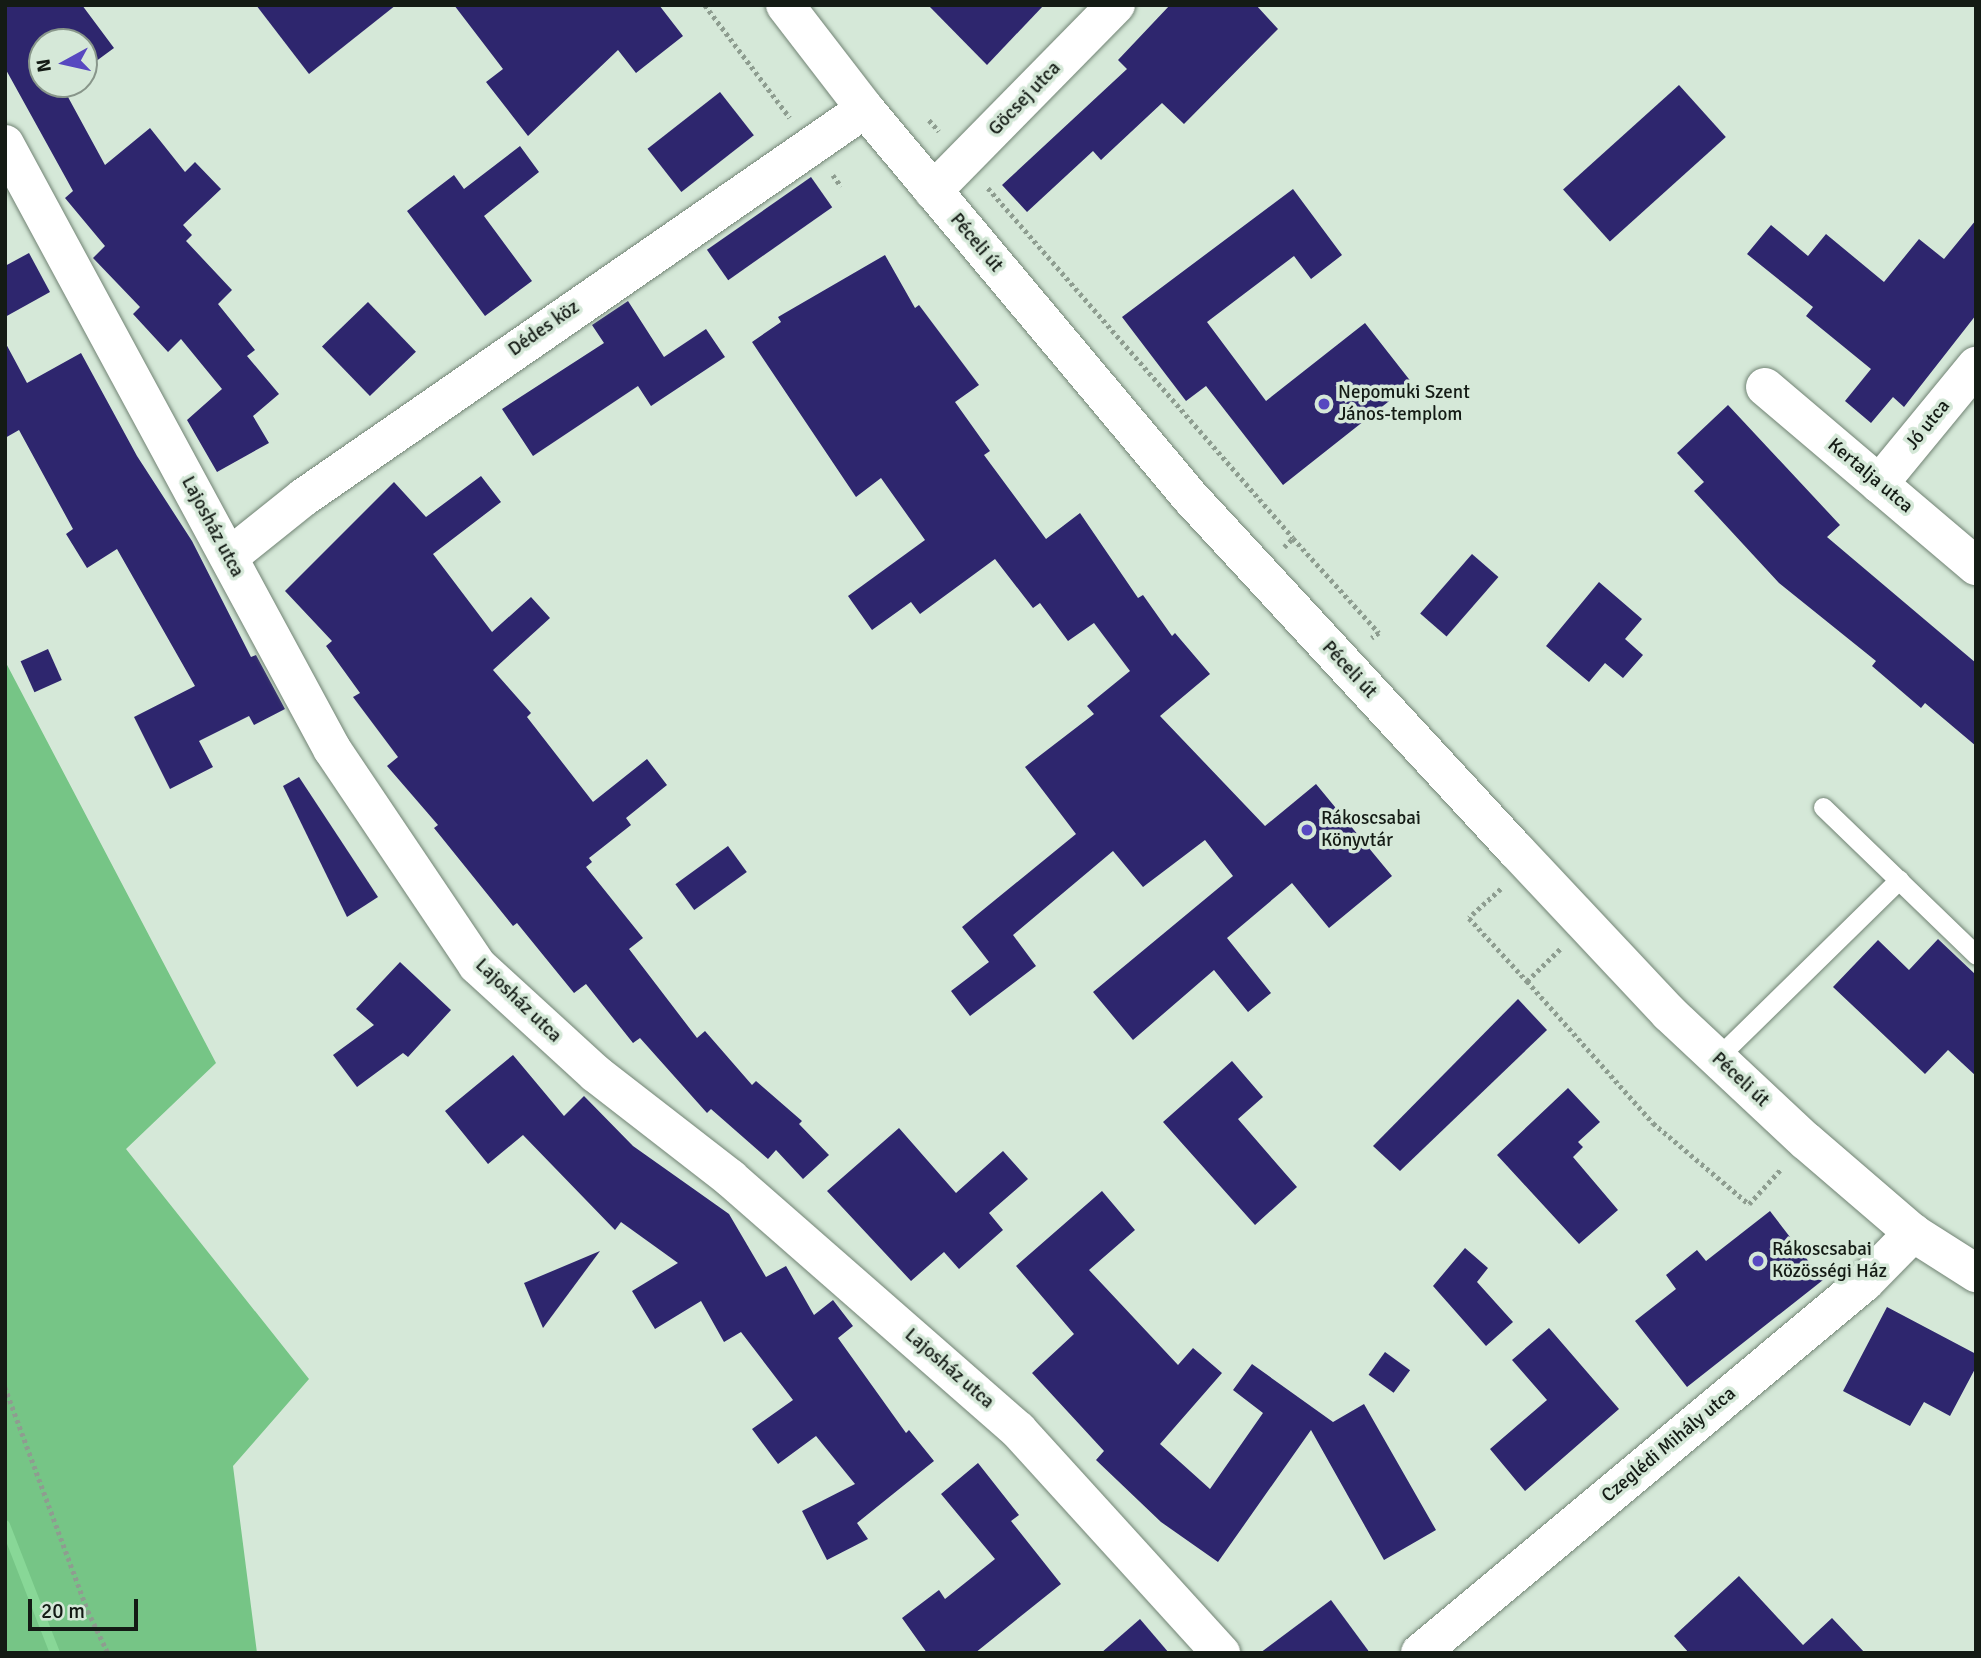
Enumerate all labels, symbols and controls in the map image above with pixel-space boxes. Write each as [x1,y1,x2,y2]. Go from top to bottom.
north arrow [28,28,98,98]
text: N [31,57,57,74]
street label: Göcsej utca [984,57,1066,141]
street label: Péceli út [945,209,1007,277]
street label: Dédes köz [504,296,584,362]
place label: Nepomuki Szent János-templom [1338,382,1470,426]
street label: Jó utca [1901,395,1955,455]
marker: Nepomuki Szent János-templom [1316,396,1332,412]
street label: Kertalja utca [1823,434,1917,518]
street label: Lajosház utca [176,473,248,581]
street label: Péceli út [1317,637,1381,703]
place label: Rákoscsabai Könyvtár [1321,808,1421,852]
marker: Rákoscsabai Könyvtár [1299,822,1315,838]
street label: Lajosház utca [470,954,566,1048]
street label: Péceli út [1707,1048,1773,1112]
place label: Rákoscsabai Közösségi Ház [1772,1239,1887,1283]
marker: Rákoscsabai Közösségi Ház [1750,1253,1766,1269]
street label: Lajosház utca [900,1324,998,1414]
street label: Czeglédi Mihály utca [1597,1382,1741,1508]
scale bar [32,1584,142,1628]
text: 20 m [41,1598,85,1624]

